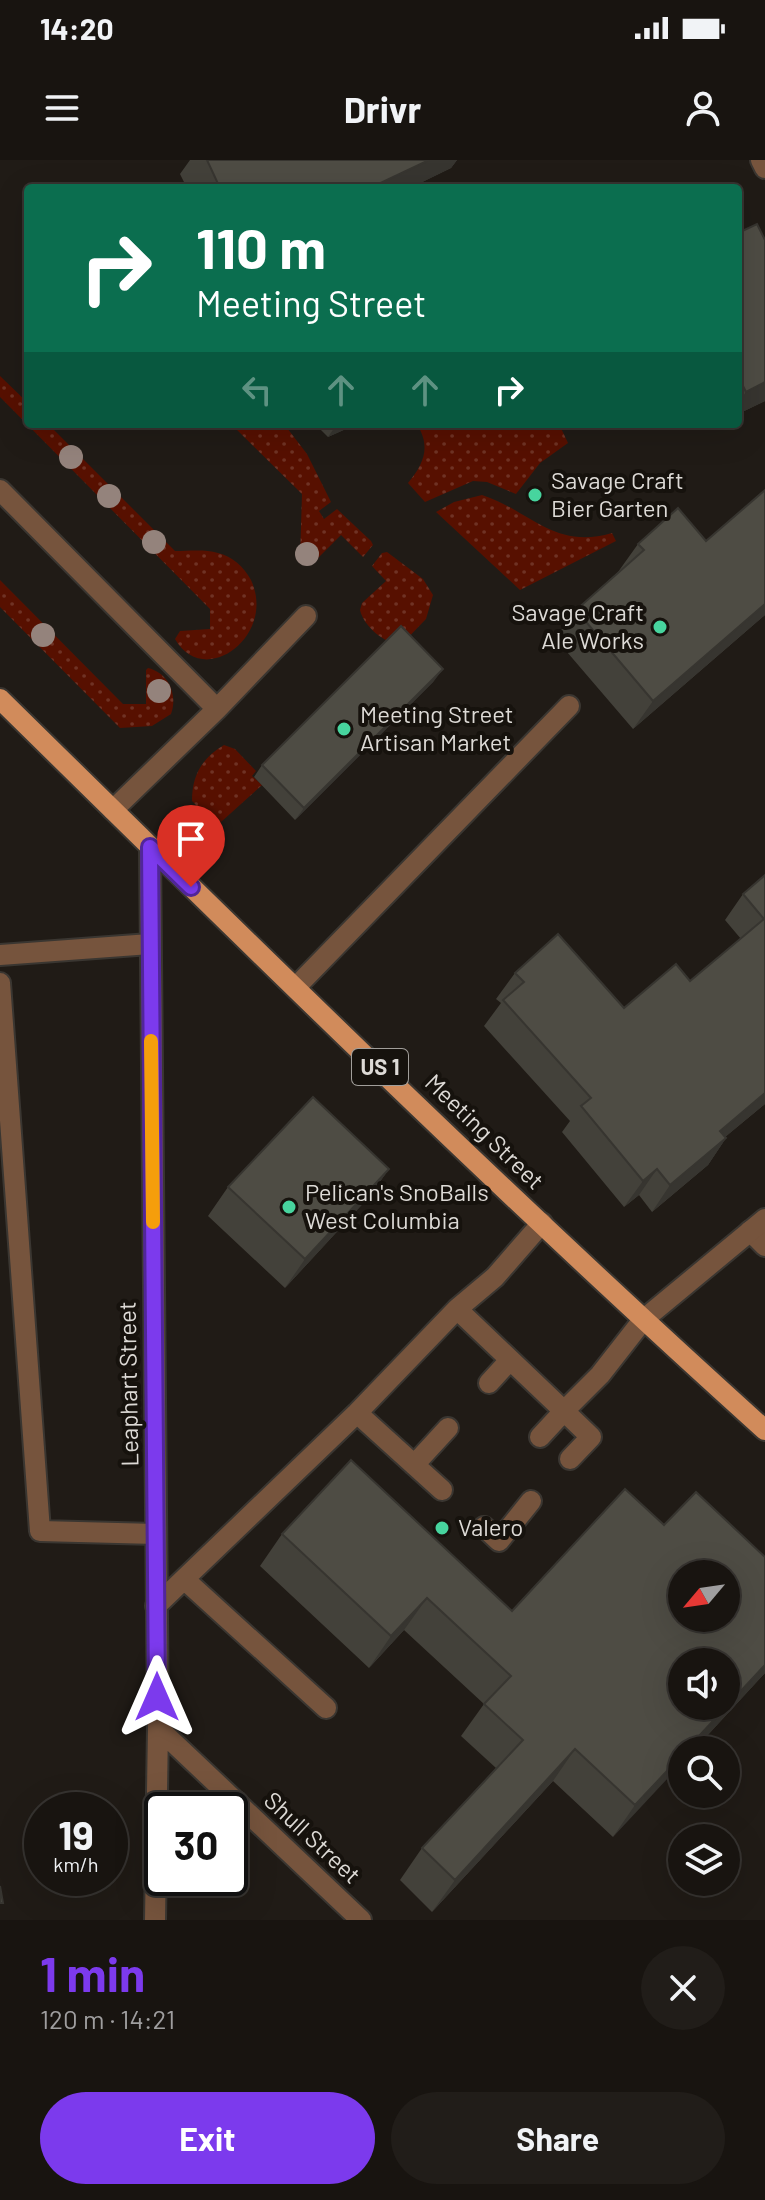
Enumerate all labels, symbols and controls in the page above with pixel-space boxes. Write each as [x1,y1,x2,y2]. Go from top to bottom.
text: 14:20 [40,10,114,46]
icon: menu [40,86,84,130]
icon: person [681,86,725,130]
text: Drivr [344,87,421,130]
text: 110 m [196,213,326,280]
icon: right [64,216,168,320]
text: Meeting Street [196,281,426,324]
icon: left [235,368,279,412]
icon: ahead [319,368,363,412]
icon: ahead [403,368,447,412]
icon: right [487,368,531,412]
place label: Savage Craft Bier Garten [551,465,684,522]
marker: Savage Craft Bier Garten [526,486,544,504]
place label: Savage Craft Ale Works [511,597,644,654]
marker: Savage Craft Ale Works [651,618,669,636]
place label: Meeting Street Artisan Market [360,699,514,756]
marker: Meeting Street Artisan Market [335,720,353,738]
pin [157,805,225,887]
icon: arrive [169,817,213,861]
road number: US 1 [352,1049,408,1085]
street label: Meeting Street [420,1067,550,1195]
place label: Pelican's SnoBalls West Columbia [305,1177,489,1234]
marker: Pelican's SnoBalls West Columbia [280,1198,298,1216]
street label: Leaphart Street [112,1301,143,1467]
place label: Valero [458,1512,523,1541]
marker: Valero [433,1519,451,1537]
north arrow [668,1560,740,1632]
map controls [668,1560,740,1896]
button: sound [668,1648,740,1720]
position arrow [115,1655,199,1739]
button: search [668,1736,740,1808]
street label: Shull Street [259,1785,367,1889]
speed limit sign: 30 [144,1792,248,1896]
text: 19 [58,1810,94,1858]
button: layers [668,1824,740,1896]
text: km/h [53,1852,99,1876]
text: 1 min [40,1944,145,2002]
button: close [641,1946,725,2030]
text: 120 m · 14:21 [40,2003,175,2034]
button: Exit [40,2092,375,2184]
button: Share [391,2092,725,2184]

